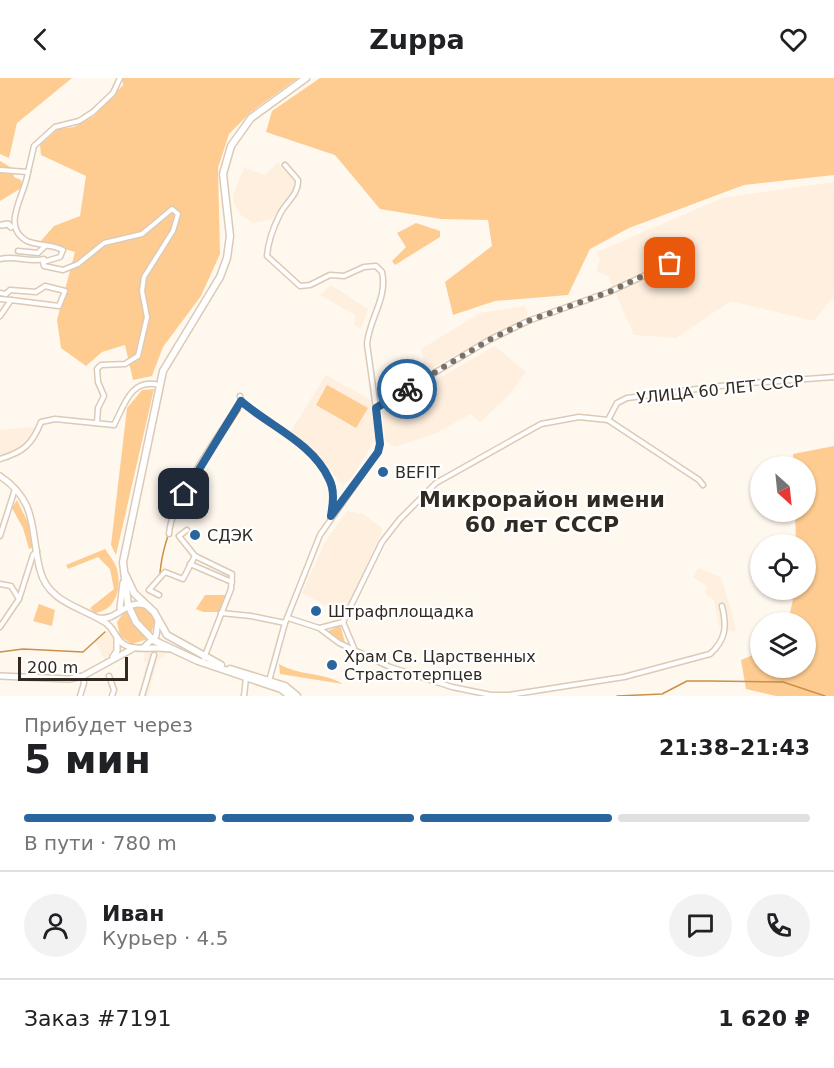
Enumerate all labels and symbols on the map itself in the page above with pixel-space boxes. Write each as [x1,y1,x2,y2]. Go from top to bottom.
pin [644,237,695,288]
courier [377,359,437,419]
street label: УЛИЦА 60 ЛЕТ СССР [636,371,805,408]
north arrow [750,456,816,522]
place label: BEFIT [395,463,440,482]
marker: BEFIT [376,465,390,479]
pin [158,468,209,519]
district label: Микрорайон имени 60 лет СССР [419,487,665,537]
place label: СДЭК [207,526,254,545]
marker: СДЭК [188,528,202,542]
place label: Штрафплощадка [328,602,474,621]
marker: Штрафплощадка [309,604,323,618]
place label: Храм Св. Царственных Страстотерпцев [344,647,536,684]
scale bar [18,654,128,682]
marker: Храм Св. Царственных Страстотерпцев [325,658,339,672]

